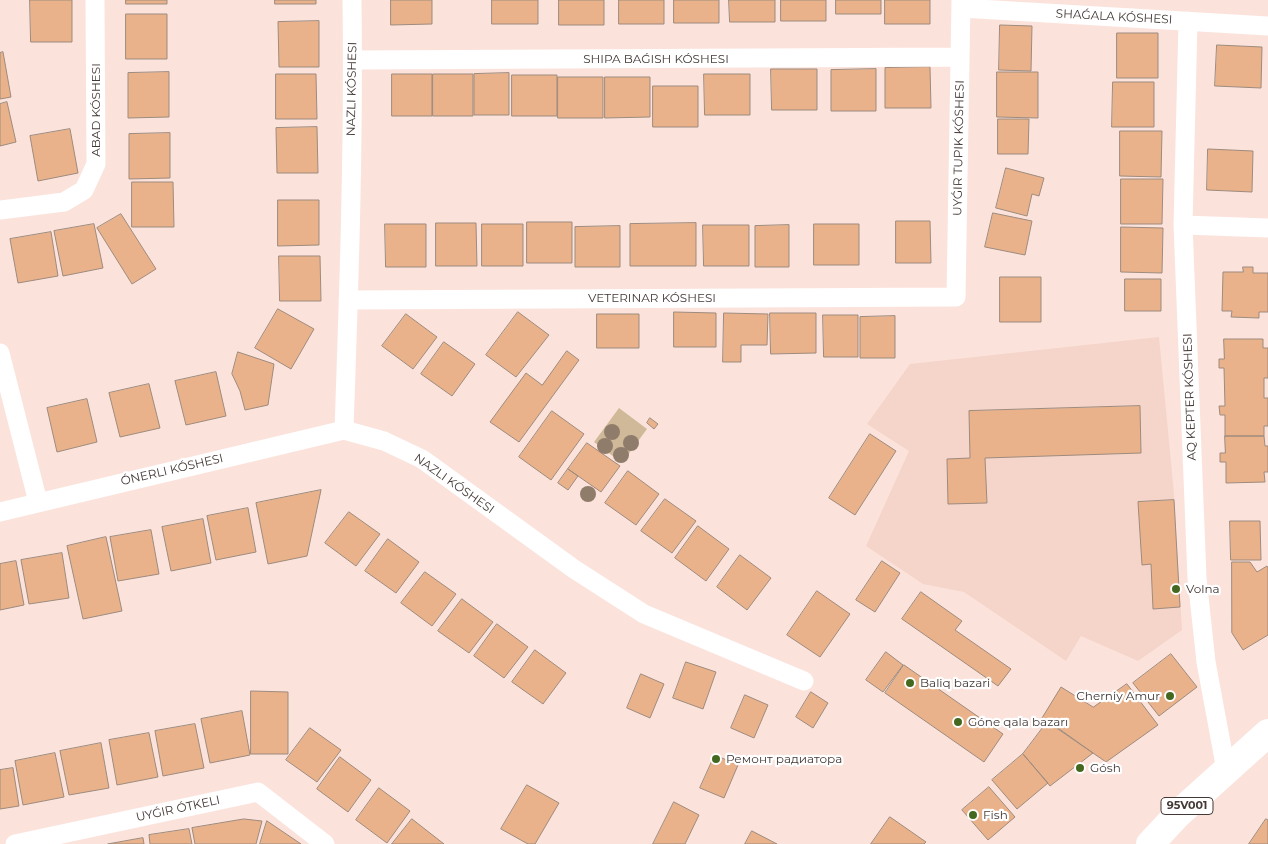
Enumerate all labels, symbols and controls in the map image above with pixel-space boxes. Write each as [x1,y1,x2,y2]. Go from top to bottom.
street label: SHAǴALA KÓSHESI [1055,7,1173,27]
street label: NAZLI KÓSHESI [344,42,360,136]
street label: SHIPA BAǴISH KÓSHESI [583,52,729,66]
street label: ABAD KÓSHESI [89,63,103,157]
street label: UYǴIR TUPIK KÓSHESI [951,80,967,216]
street label: VETERINAR KÓSHESI [588,291,716,305]
street label: AQ KEPTER KÓSHESI [1181,333,1199,461]
street label: ÓNERLI KÓSHESI [119,451,225,489]
street label: NAZLI KÓSHESI [411,451,497,517]
place label: Volna [1186,582,1220,596]
marker: Volna [1170,583,1182,595]
place label: Baliq bazari [920,676,990,690]
marker: Baliq bazari [904,677,916,689]
place label: Cherniy Amur [1076,689,1160,703]
marker: Cherniy Amur [1164,690,1176,702]
place label: Góne qala bazarı [968,715,1068,729]
marker: Góne qala bazarı [952,716,964,728]
place label: Ремонт радиатора [726,752,842,766]
marker: Ремонт радиатора [710,753,722,765]
place label: Gósh [1090,761,1121,775]
marker: Gósh [1074,762,1086,774]
street label: UYǴIR ÓTKELI [135,793,221,825]
road number: 95V001 [1161,798,1213,814]
place label: Fish [983,808,1008,822]
marker: Fish [967,809,979,821]

